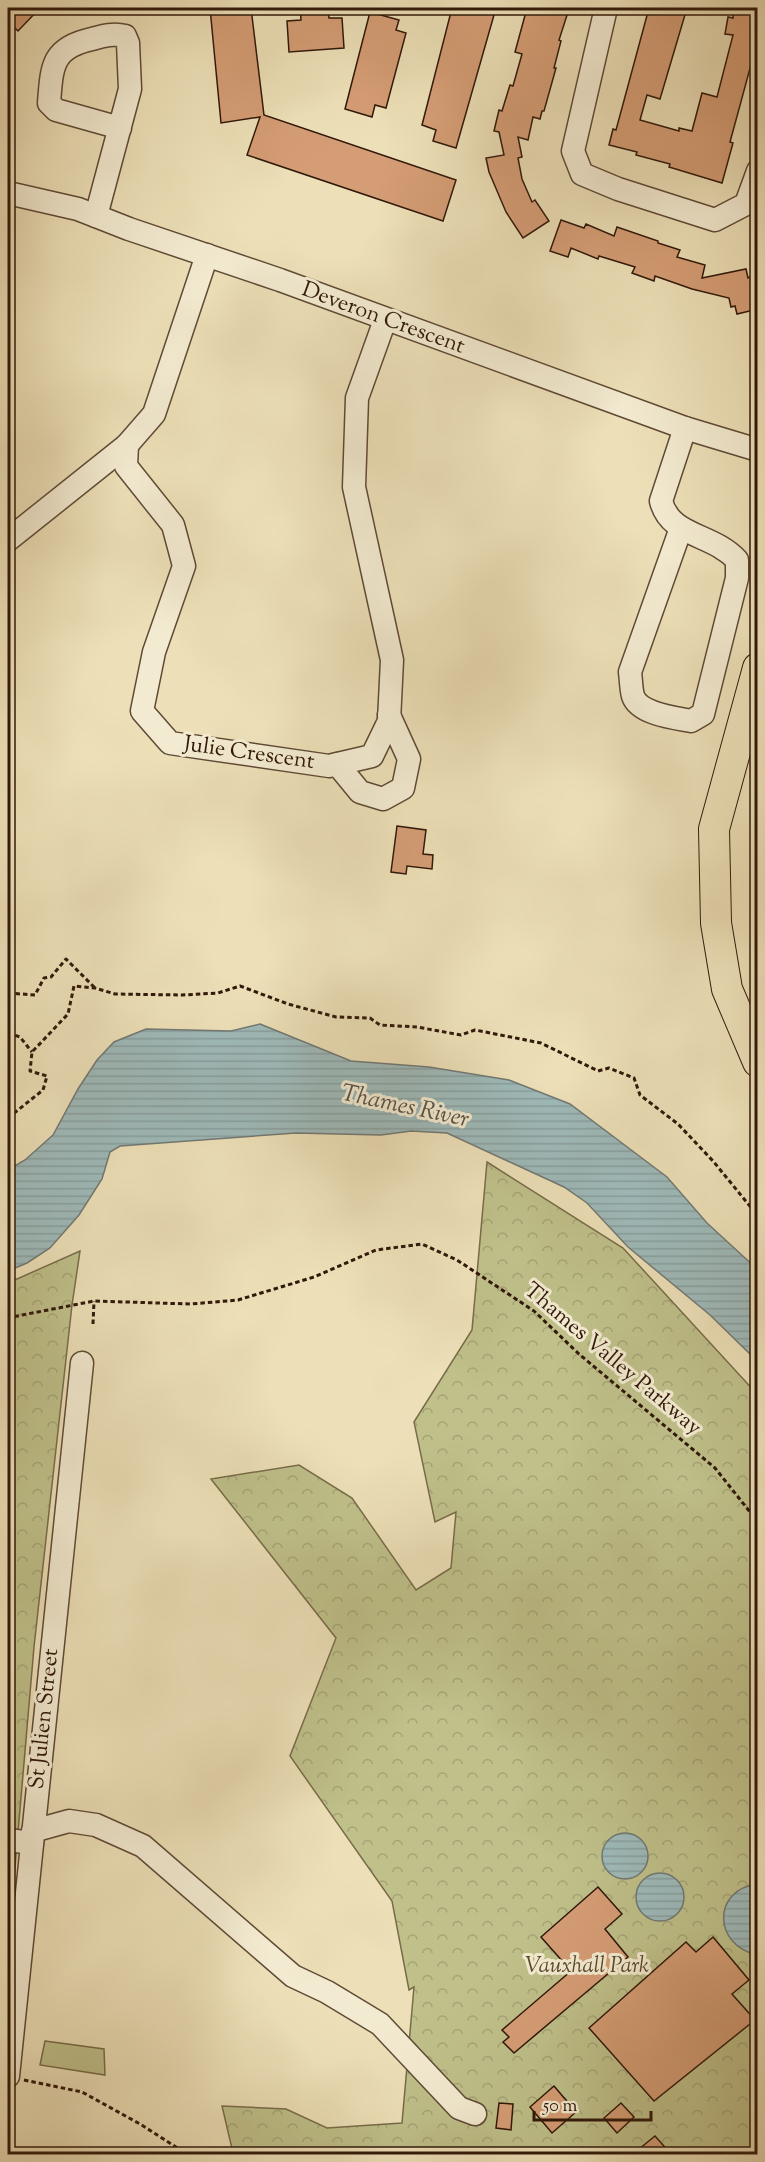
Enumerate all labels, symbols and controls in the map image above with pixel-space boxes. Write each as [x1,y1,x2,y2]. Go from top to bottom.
street label: Deveron Crescent [297,275,470,364]
street label: Julie Crescent [181,729,317,779]
water label: Thames River [338,1077,473,1137]
street label: Thames Valley Parkway [516,1276,708,1444]
street label: St Julien Street [22,1647,68,1791]
park label: Vauxhall Park [525,1951,649,1983]
scale bar [534,2084,651,2122]
text: 50 m [542,2094,578,2120]

